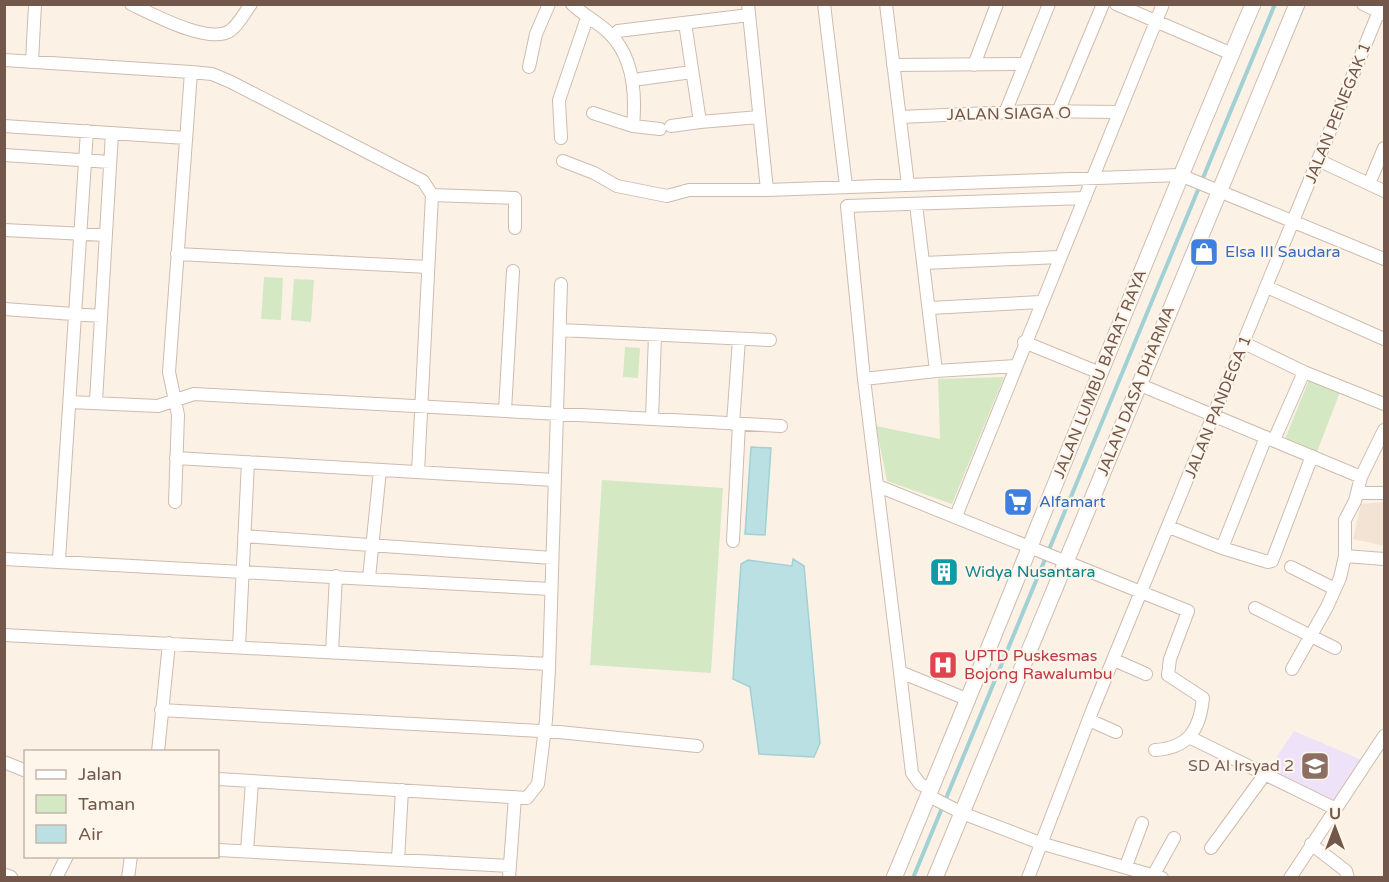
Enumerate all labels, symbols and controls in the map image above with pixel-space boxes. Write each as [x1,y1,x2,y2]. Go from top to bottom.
street label: JALAN PENEGAK 1 [1301,40,1375,186]
street label: JALAN SIAGA O [947,103,1071,125]
shop icon: Elsa III Saudara [1188,236,1220,268]
place label: Elsa III Saudara [1225,242,1341,262]
street label: JALAN LUMBU BARAT RAYA [1049,266,1151,482]
street label: JALAN DASA DHARMA [1093,303,1179,479]
street label: JALAN PANDEGA 1 [1180,333,1256,481]
supermarket icon: Alfamart [1002,486,1034,518]
place label: Alfamart [1039,492,1106,512]
building icon: Widya Nusantara [928,556,960,588]
place label: Widya Nusantara [965,562,1096,582]
place label: UPTD Puskesmas Bojong Rawalumbu [964,646,1113,684]
hospital icon: UPTD Puskesmas Bojong Rawalumbu [927,649,959,681]
legend [24,750,219,858]
school or university icon: SD Al Irsyad 2 [1299,750,1331,782]
place label: SD Al Irsyad 2 [1188,756,1294,776]
text: Jalan [78,763,122,785]
text: Taman [78,793,135,815]
north arrow [1305,798,1365,858]
text: U [1329,804,1341,824]
text: Air [78,823,103,845]

